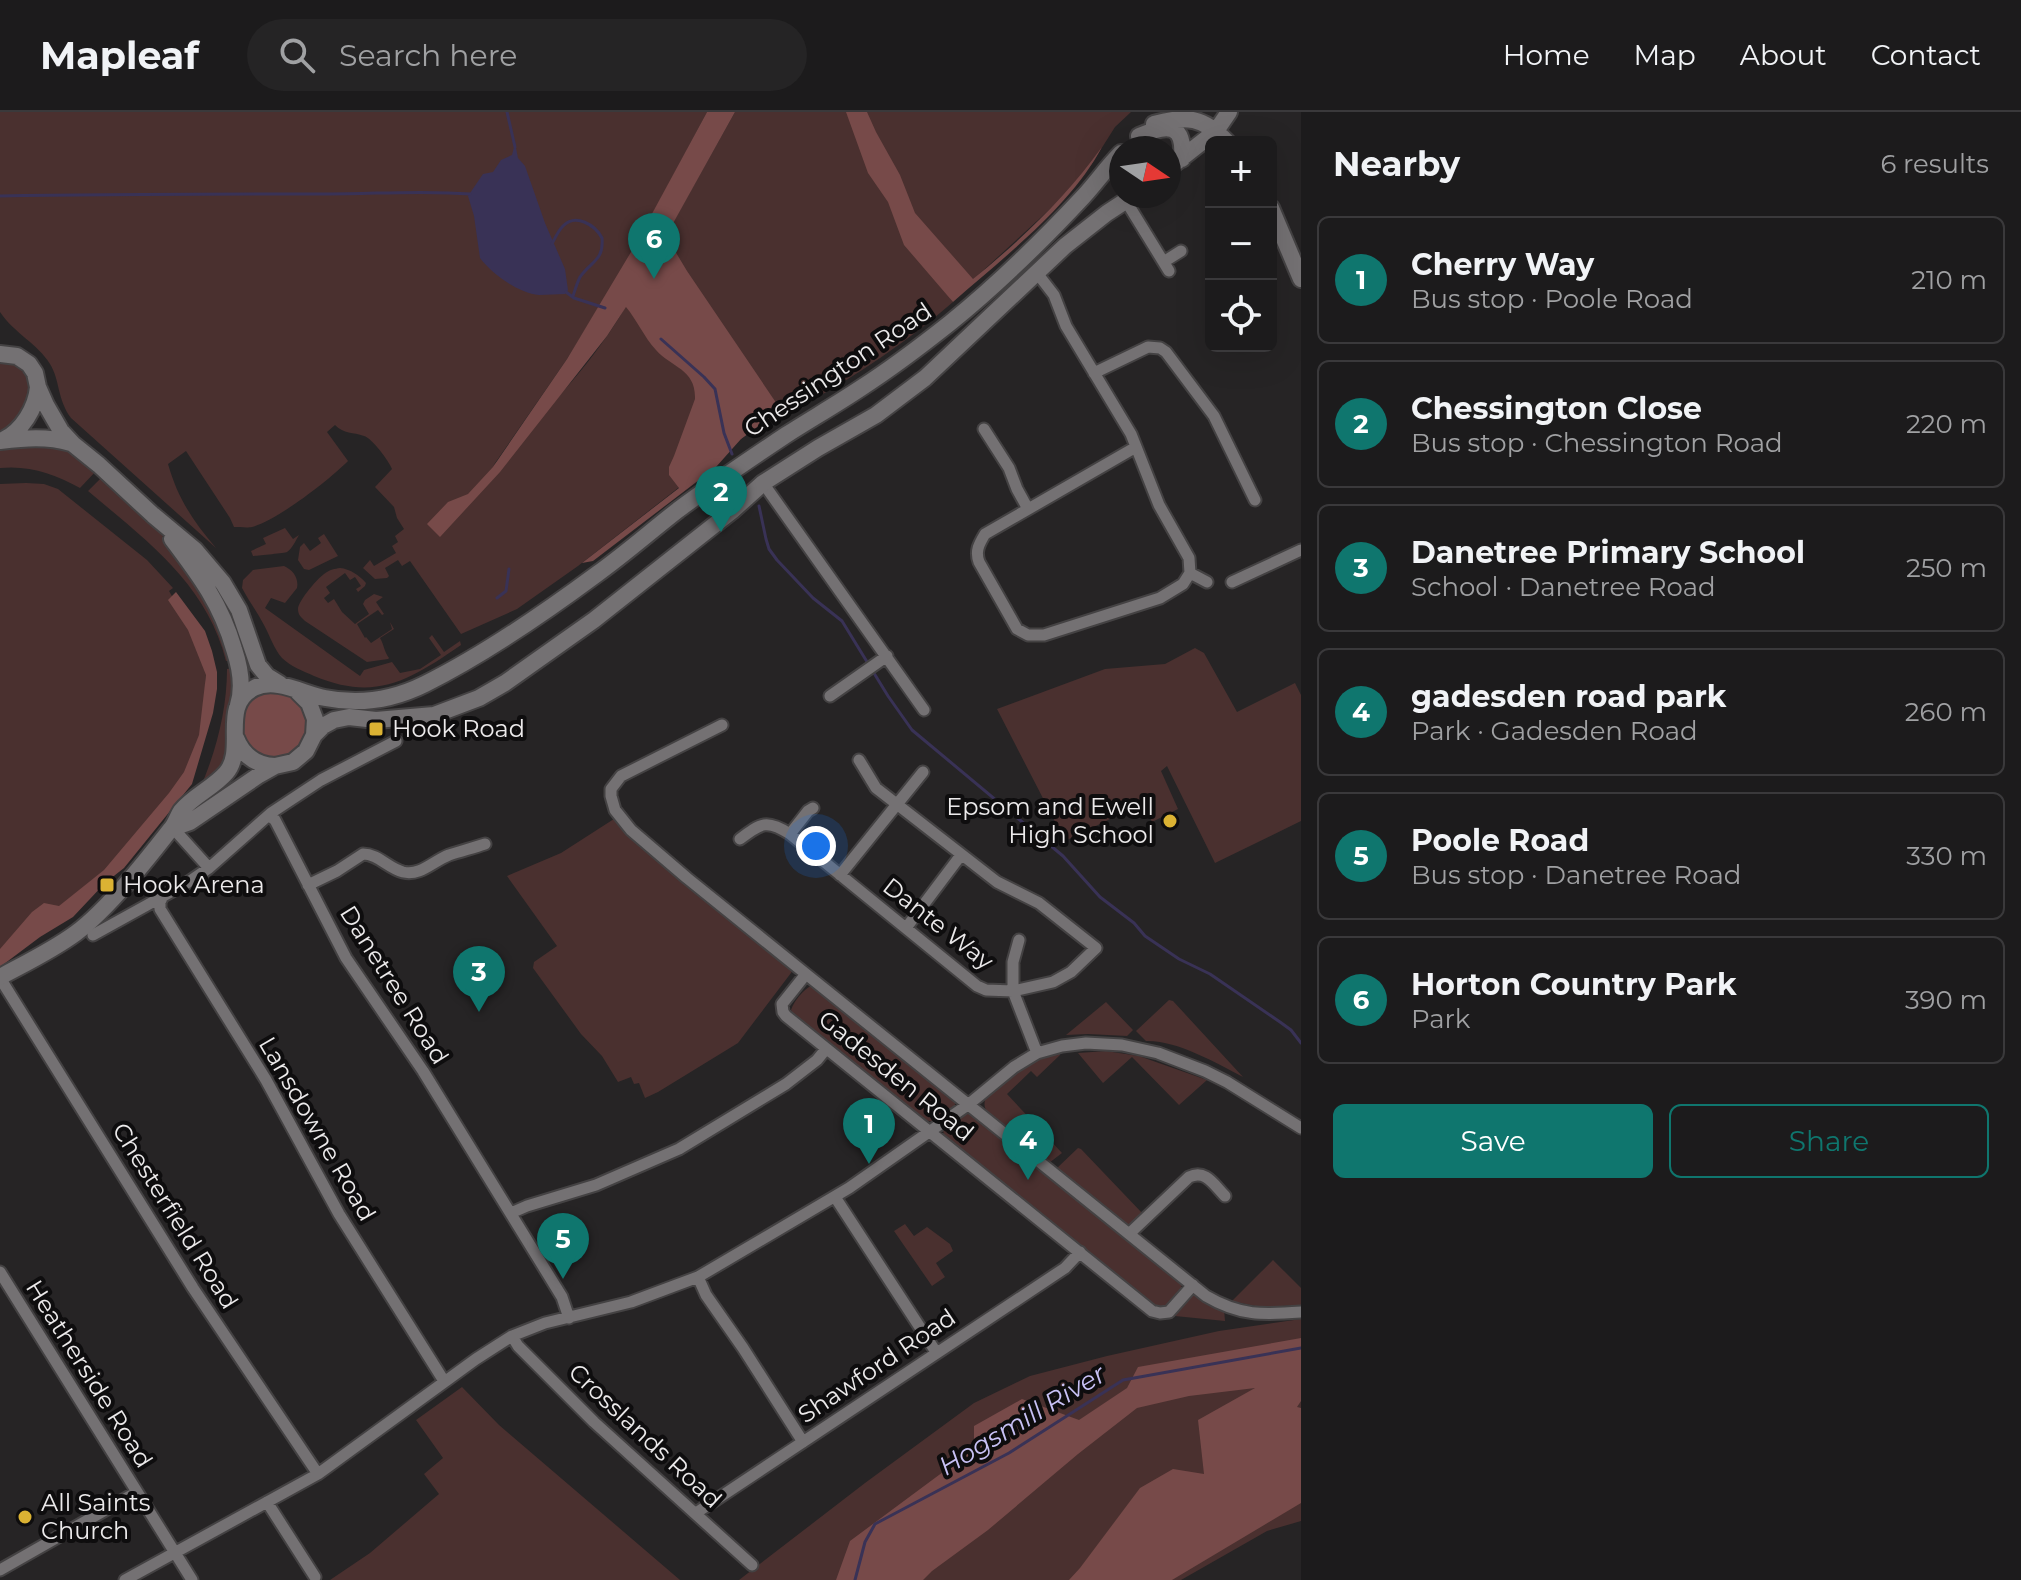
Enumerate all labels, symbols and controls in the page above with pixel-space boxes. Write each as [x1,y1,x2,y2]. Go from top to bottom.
search box [247,19,807,91]
text: Mapleaf [40,32,199,79]
icon: search [275,33,319,77]
text: Search here [339,37,517,74]
text: Home [1503,38,1590,72]
text: Map [1634,38,1696,72]
text: About [1740,38,1827,72]
text: Contact [1871,38,1981,72]
north arrow [1109,136,1181,208]
map controls [1205,136,1277,352]
button: + [1205,136,1277,208]
text: Nearby [1333,143,1460,185]
text: 6 results [1880,148,1989,180]
button: − [1205,208,1277,280]
pin: 6 [628,213,680,279]
text: Cherry Way [1411,246,1594,283]
text: 1 [1356,264,1366,296]
text: 210 m [1911,264,1987,296]
button: locate [1205,280,1277,352]
text: Bus stop · Poole Road [1411,283,1693,315]
street label: Chessington Road [738,296,937,443]
text: Chessington Close [1411,390,1702,427]
text: 2 [1353,408,1369,440]
text: 220 m [1906,408,1987,440]
text: Bus stop · Chessington Road [1411,427,1783,459]
pin: 2 [695,466,747,532]
text: Danetree Primary School [1411,534,1805,571]
text: 3 [1353,552,1369,584]
text: 250 m [1906,552,1987,584]
text: School · Danetree Road [1411,571,1716,603]
text: gadesden road park [1411,678,1727,715]
text: 4 [1352,696,1370,728]
text: 260 m [1905,696,1987,728]
place label: Hook Road [392,714,525,743]
text: Park · Gadesden Road [1411,715,1698,747]
marker: Hook Road [367,720,385,738]
place label: Epsom and Ewell High School [946,792,1154,849]
marker: Epsom and Ewell High School [1161,812,1179,830]
text: Poole Road [1411,822,1589,859]
your location [796,826,836,866]
text: 5 [1353,840,1369,872]
text: 330 m [1906,840,1987,872]
text: Bus stop · Danetree Road [1411,859,1741,891]
place label: Hook Arena [123,870,265,899]
street label: Dante Way [877,871,999,976]
marker: Hook Arena [98,876,116,894]
street label: Danetree Road [334,900,455,1070]
pin: 3 [453,946,505,1012]
text: Horton Country Park [1411,966,1737,1003]
text: 6 [1353,984,1369,1016]
text: 390 m [1905,984,1987,1016]
text: Park [1411,1003,1470,1035]
street label: Gadesden Road [813,1004,980,1147]
street label: Lansdowne Road [253,1031,382,1226]
pin: 1 [843,1098,895,1164]
button: Save [1333,1104,1653,1178]
button: Share [1669,1104,1989,1178]
pin: 4 [1002,1114,1054,1180]
street label: Chesterfield Road [106,1117,244,1314]
pin: 5 [537,1213,589,1279]
street label: Heatherside Road [20,1275,159,1473]
street label: Shawford Road [793,1302,961,1429]
street label: Crosslands Road [563,1357,728,1514]
water label: Hogsmill River [933,1357,1112,1482]
place label: All Saints Church [41,1488,150,1545]
marker: All Saints Church [16,1508,34,1526]

